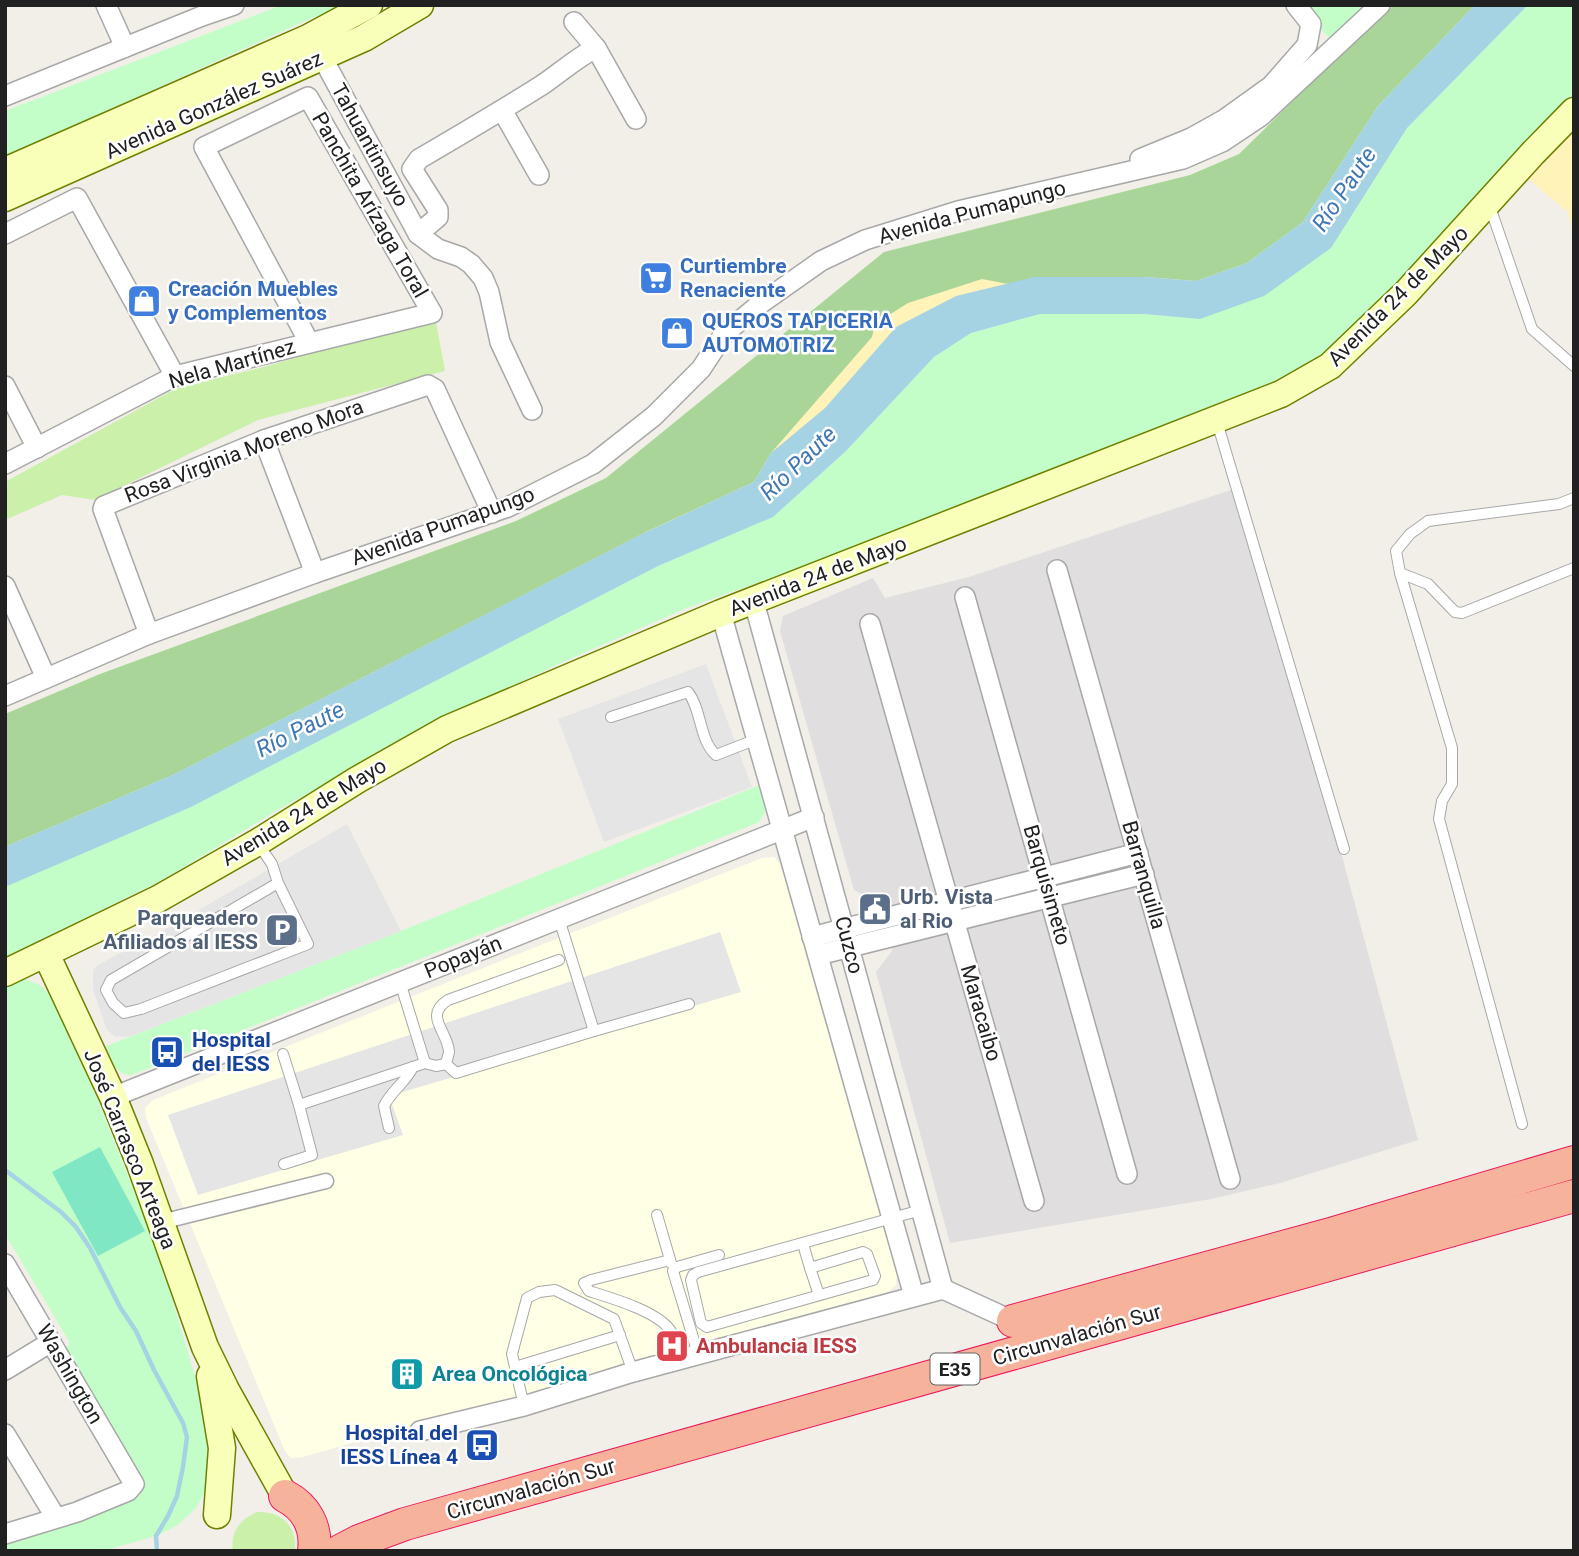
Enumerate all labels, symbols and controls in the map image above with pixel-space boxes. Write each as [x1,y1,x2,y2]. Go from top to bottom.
street label: Avenida González Suárez [102,46,326,164]
street label: Tahuantinsuyo [326,79,414,211]
street label: Panchita Arízaga Toral [307,108,433,302]
water label: Río Paute [1307,142,1382,236]
street label: Avenida Pumapungo [876,175,1068,249]
street label: Avenida 24 de Mayo [1323,221,1473,371]
place label: Curtiembre Renaciente [680,254,787,302]
supermarket icon: Curtiembre Renaciente [637,259,675,297]
place label: Creación Muebles y Complementos [168,277,338,325]
shop icon: Creación Muebles y Complementos [125,282,163,320]
place label: QUEROS TAPICERIA AUTOMOTRIZ [702,309,894,357]
shop icon: QUEROS TAPICERIA AUTOMOTRIZ [658,314,696,352]
street label: Nela Martínez [166,334,298,394]
street label: Rosa Virginia Moreno Mora [121,394,367,508]
water label: Río Paute [755,420,842,506]
street label: Avenida Pumapungo [348,482,538,570]
street label: Avenida 24 de Mayo [726,531,910,621]
water label: Río Paute [252,696,349,763]
street label: Avenida 24 de Mayo [217,753,391,871]
street label: Barranquilla [1117,818,1171,932]
street label: Barquisimeto [1018,822,1076,948]
place label: Urb. Vista al Rio [900,885,993,933]
public building icon: Urb. Vista al Rio [856,890,894,928]
place label: Parqueadero Afiliados al IESS [103,906,258,954]
parking icon: Parqueadero Afiliados al IESS [263,911,301,949]
street label: Cuzco [830,914,868,976]
street label: Popayán [421,931,505,983]
street label: Maracaibo [956,962,1006,1064]
place label: Hospital del IESS [192,1028,271,1076]
bus stop icon: Hospital del IESS [148,1033,186,1071]
street label: José Carrasco Arteaga [79,1045,181,1253]
street label: Circunvalación Sur [990,1299,1164,1371]
street label: Washington [32,1320,108,1428]
hospital icon: Ambulancia IESS [653,1327,691,1365]
place label: Ambulancia IESS [696,1334,857,1358]
road number: E35 [930,1354,979,1385]
building icon: Area Oncológica [388,1355,426,1393]
place label: Area Oncológica [432,1362,588,1386]
place label: Hospital del IESS Línea 4 [340,1421,458,1469]
bus stop icon: Hospital del IESS Línea 4 [463,1426,501,1464]
street label: Circunvalación Sur [444,1453,618,1525]

